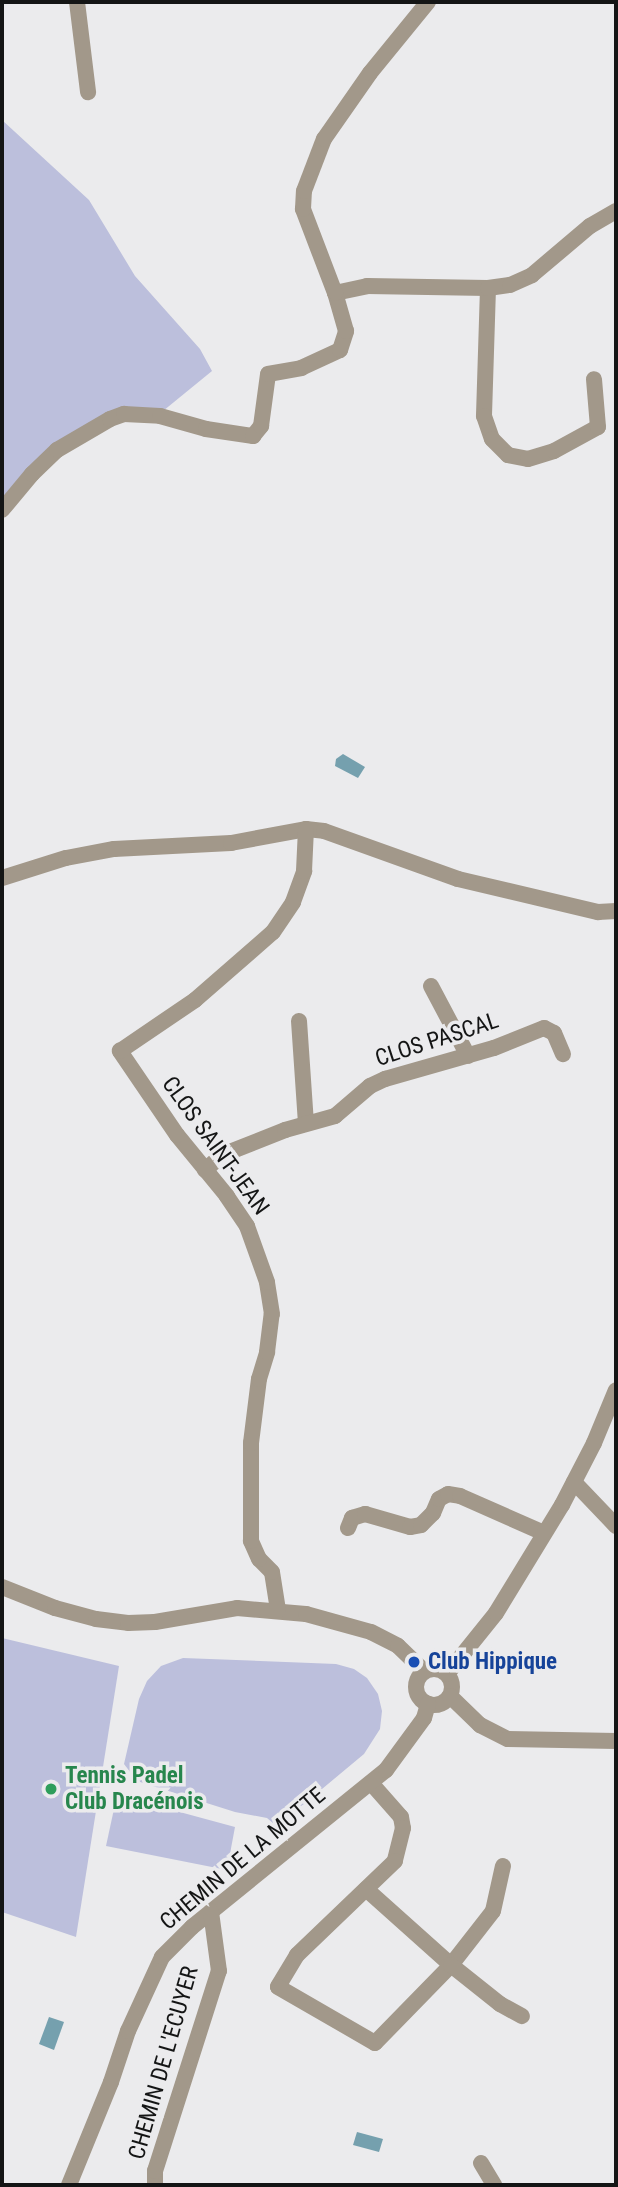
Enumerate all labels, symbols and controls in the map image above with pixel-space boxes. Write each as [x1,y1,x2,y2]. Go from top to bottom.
street label: CLOS PASCAL [372,1007,502,1073]
street label: CLOS SAINT-JEAN [156,1071,274,1221]
place label: Club Hippique [428,1648,557,1676]
marker: Club Hippique [406,1654,422,1670]
place label: Tennis Padel Club Dracénois [65,1762,204,1816]
marker: Tennis Padel Club Dracénois [43,1781,59,1797]
street label: CHEMIN DE LA MOTTE [155,1782,331,1936]
street label: CHEMIN DE L'ECUYER [123,1963,205,2163]

